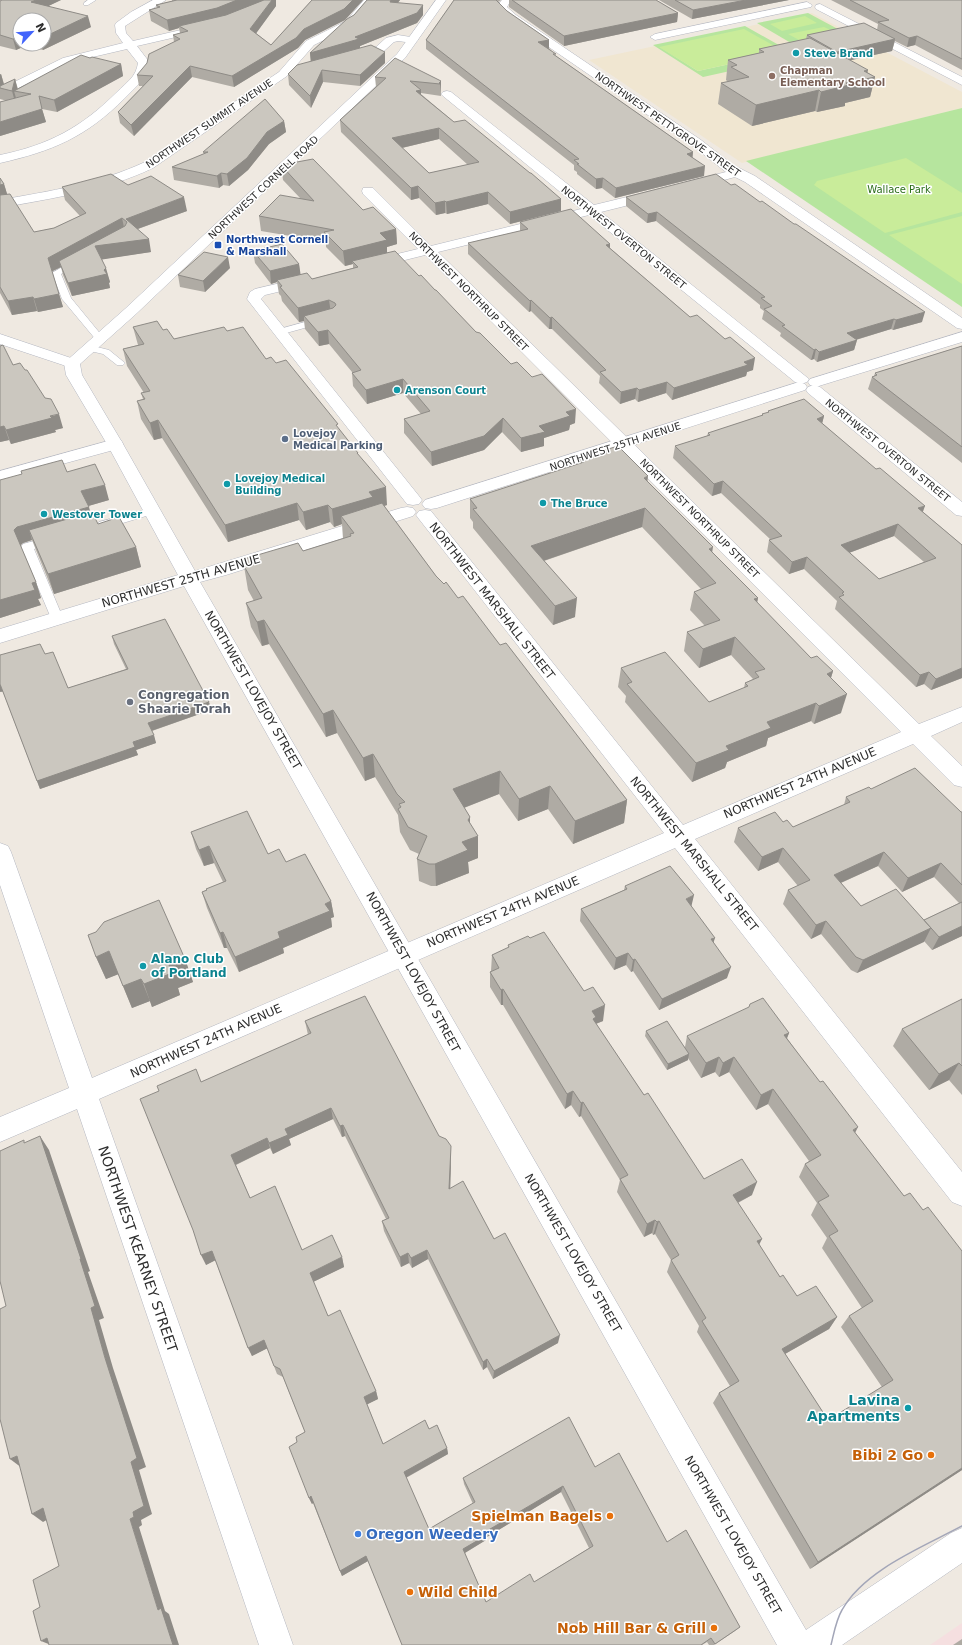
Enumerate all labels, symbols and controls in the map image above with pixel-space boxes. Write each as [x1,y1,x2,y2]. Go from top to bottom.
north arrow [12,12,52,52]
text: N [33,21,48,35]
marker: Steve Brand [791,48,801,58]
place label: Steve Brand [804,48,873,59]
place label: Chapman Elementary School [780,65,885,88]
street label: NORTHWEST PETTYGROVE STREET [593,70,743,179]
marker: Chapman Elementary School [767,71,777,81]
street label: NORTHWEST SUMMIT AVENUE [144,77,275,170]
street label: NORTHWEST CORNELL ROAD [206,133,321,241]
street label: NORTHWEST OVERTON STREET [559,184,689,292]
park label: Wallace Park [867,184,931,195]
street label: NORTHWEST NORTHRUP STREET [407,230,531,354]
place label: Northwest Cornell & Marshall [226,234,328,257]
marker: Northwest Cornell & Marshall [213,240,223,250]
marker: Arenson Court [392,385,402,395]
place label: Arenson Court [405,385,486,396]
street label: NORTHWEST OVERTON STREET [823,397,953,505]
street label: NORTHWEST 25TH AVENUE [548,420,682,473]
place label: Lovejoy Medical Parking [293,428,383,451]
marker: Lovejoy Medical Parking [280,434,290,444]
street label: NORTHWEST NORTHRUP STREET [638,457,762,581]
place label: Lovejoy Medical Building [235,473,325,496]
marker: Lovejoy Medical Building [222,479,232,489]
marker: The Bruce [538,498,548,508]
place label: The Bruce [551,498,608,509]
marker: Westover Tower [39,509,49,519]
place label: Westover Tower [52,509,142,520]
street label: NORTHWEST MARSHALL STREET [426,520,558,683]
street label: NORTHWEST 25TH AVENUE [100,552,262,610]
street label: NORTHWEST LOVEJOY STREET [202,608,305,772]
place label: Congregation Shaarie Torah [138,688,231,716]
marker: Congregation Shaarie Torah [125,697,135,707]
street label: NORTHWEST 24TH AVENUE [722,744,878,822]
street label: NORTHWEST MARSHALL STREET [627,774,761,935]
street label: NORTHWEST 24TH AVENUE [425,873,581,951]
street label: NORTHWEST LOVEJOY STREET [363,889,463,1055]
place label: Alano Club of Portland [151,952,227,980]
marker: Alano Club of Portland [138,961,148,971]
street label: NORTHWEST 24TH AVENUE [128,1001,284,1081]
street label: NORTHWEST KEARNEY STREET [95,1144,181,1355]
street label: NORTHWEST LOVEJOY STREET [522,1171,625,1335]
place label: Lavina Apartments [807,1392,900,1424]
marker: Lavina Apartments [903,1403,913,1413]
place label: Bibi 2 Go [852,1447,923,1463]
marker: Bibi 2 Go [926,1450,936,1460]
street label: NORTHWEST LOVEJOY STREET [682,1453,785,1617]
place label: Spielman Bagels [471,1508,602,1524]
marker: Spielman Bagels [605,1511,615,1521]
place label: Oregon Weedery [366,1526,498,1542]
marker: Oregon Weedery [353,1529,363,1539]
place label: Wild Child [418,1584,498,1600]
marker: Wild Child [405,1587,415,1597]
place label: Nob Hill Bar & Grill [557,1620,706,1636]
marker: Nob Hill Bar & Grill [709,1623,719,1633]

